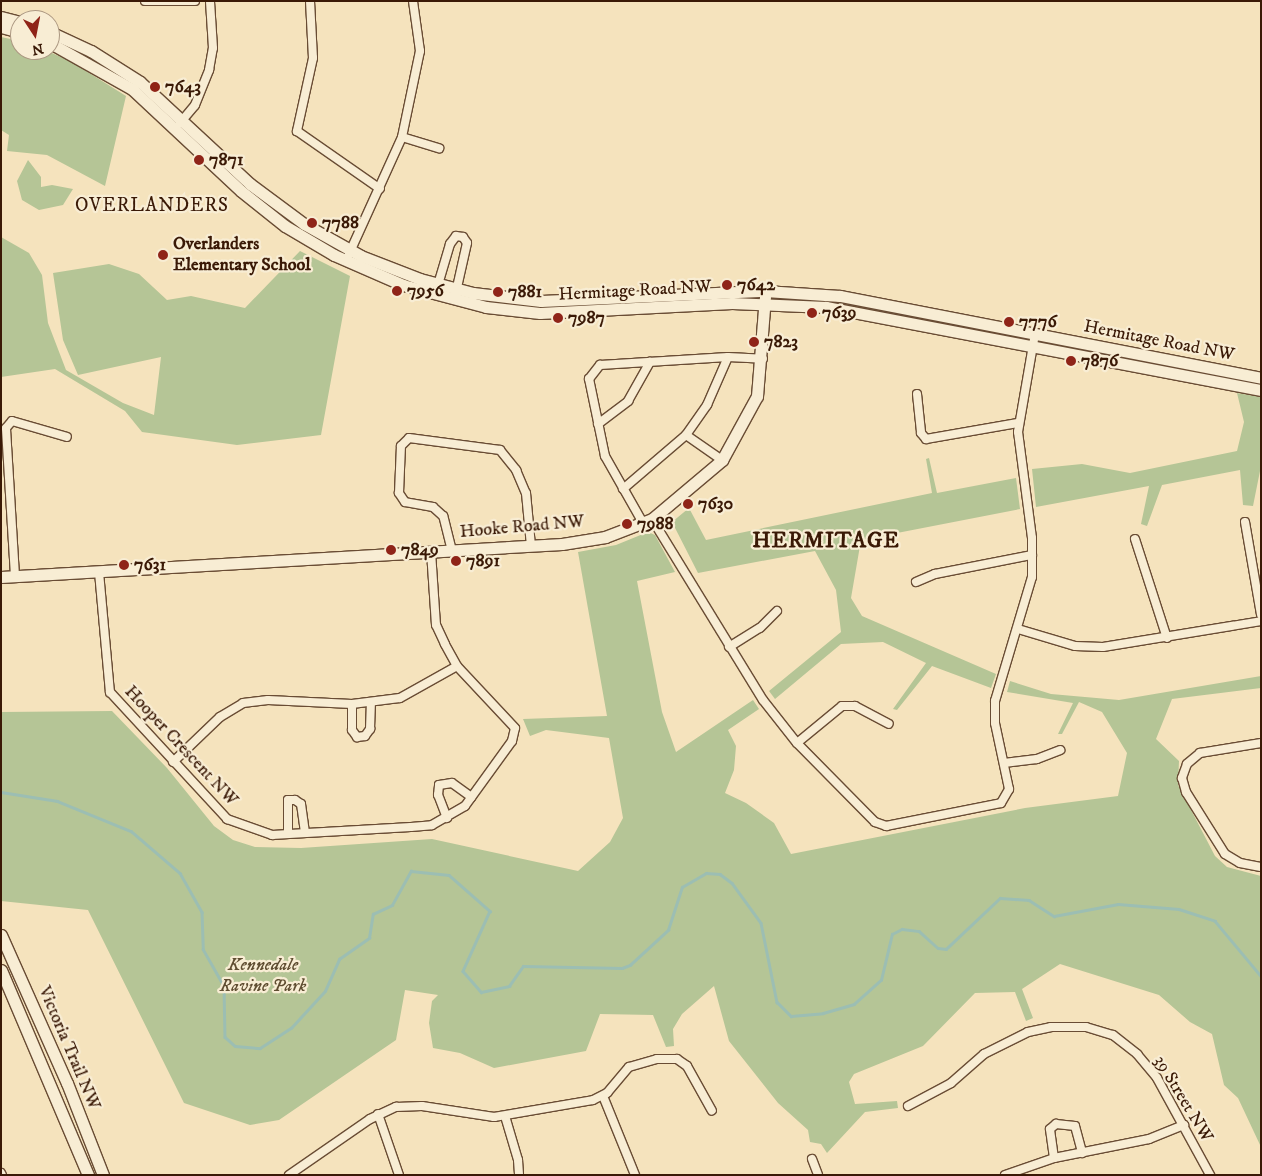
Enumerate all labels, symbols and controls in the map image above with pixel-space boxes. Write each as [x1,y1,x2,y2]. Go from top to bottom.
north arrow [10,10,60,60]
text: N [30,39,45,59]
place label: 7643 [165,76,201,98]
marker: 7643 [149,81,161,93]
place label: 7871 [209,149,244,171]
marker: 7871 [193,154,205,166]
district label: OVERLANDERS [74,195,230,217]
place label: 7788 [322,212,359,234]
marker: 7788 [306,217,318,229]
place label: Overlanders Elementary School [173,234,311,276]
marker: Overlanders Elementary School [157,249,169,261]
place label: 7642 [737,274,775,296]
street label: Hermitage Road NW [558,276,712,306]
marker: 7642 [721,279,733,291]
place label: 7956 [407,280,444,302]
place label: 7881 [508,281,542,303]
marker: 7956 [391,285,403,297]
marker: 7881 [492,286,504,298]
place label: 7639 [822,302,856,324]
place label: 7987 [568,307,605,329]
marker: 7639 [806,307,818,319]
place label: 7776 [1019,311,1057,333]
marker: 7987 [552,312,564,324]
marker: 7776 [1003,316,1015,328]
street label: Hermitage Road NW [1082,316,1236,366]
place label: 7823 [764,331,798,353]
marker: 7823 [748,336,760,348]
place label: 7876 [1081,350,1118,372]
marker: 7876 [1065,355,1077,367]
place label: 7630 [698,493,733,515]
marker: 7630 [682,498,694,510]
street label: Hooke Road NW [459,511,585,543]
place label: 7988 [637,513,673,535]
marker: 7988 [621,518,633,530]
district label: HERMITAGE [751,528,901,554]
place label: 7849 [401,539,439,561]
marker: 7849 [385,544,397,556]
place label: 7891 [466,550,500,572]
place label: 7631 [134,554,166,576]
marker: 7891 [450,555,462,567]
marker: 7631 [118,559,130,571]
street label: Hooper Crescent NW [120,681,242,811]
park label: Kennedale Ravine Park [220,955,306,998]
street label: Victoria Trail NW [33,983,105,1113]
street label: 39 Street NW [1149,1052,1217,1146]

